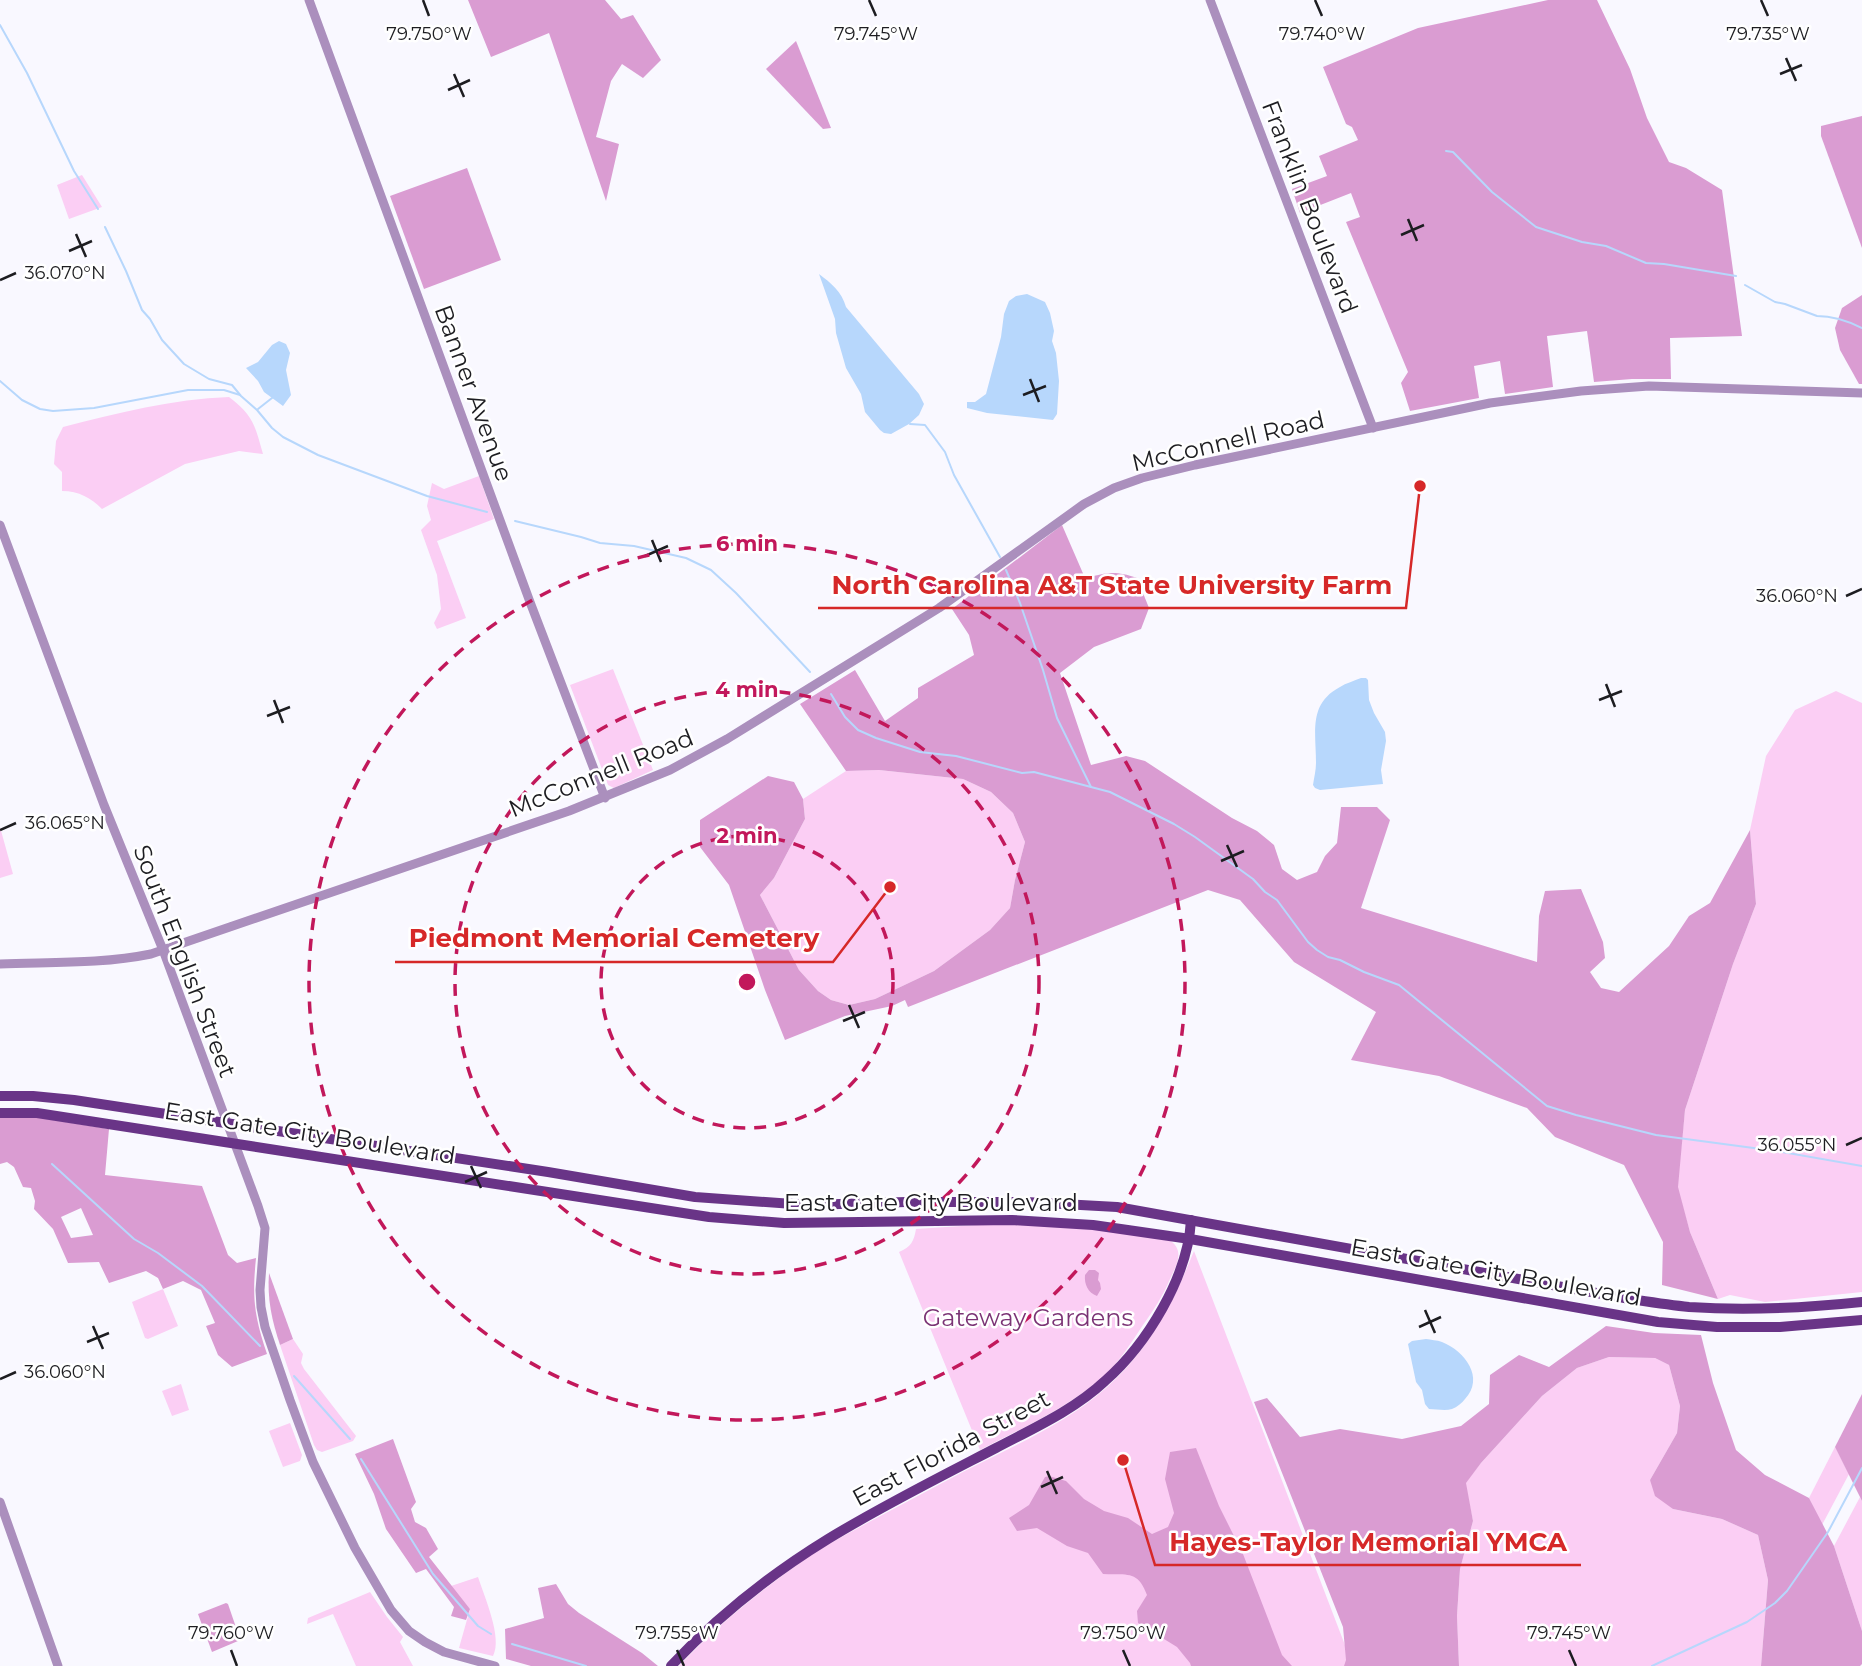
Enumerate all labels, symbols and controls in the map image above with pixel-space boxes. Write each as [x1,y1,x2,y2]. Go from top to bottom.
text: 79.750°W [386,23,472,45]
text: 79.745°W [834,23,918,45]
text: 79.740°W [1279,23,1365,45]
text: 79.735°W [1726,23,1810,45]
street label: Franklin Boulevard [1256,96,1364,318]
text: 36.070°N [24,262,106,284]
street label: Banner Avenue [429,301,519,485]
street label: McConnell Road [1129,405,1327,477]
text: 6 min [716,531,778,556]
callout: North Carolina A&T State University Farm [818,561,1406,608]
text: North Carolina A&T State University Farm [832,569,1392,601]
text: 36.060°N [1756,585,1838,607]
text: 4 min [715,677,779,702]
street label: McConnell Road [504,723,698,823]
text: 36.065°N [25,812,105,834]
text: 2 min [716,823,778,848]
street label: South English Street [127,841,243,1082]
callout: Piedmont Memorial Cemetery [395,915,833,962]
text: Piedmont Memorial Cemetery [409,922,820,954]
centre of rings [735,970,759,994]
street label: East Gate City Boulevard [162,1096,458,1170]
text: 36.055°N [1757,1134,1837,1156]
street label: East Gate City Boulevard [784,1188,1078,1217]
street label: East Gate City Boulevard [1349,1232,1643,1312]
park label: Gateway Gardens [923,1303,1133,1332]
text: 36.060°N [24,1361,106,1383]
street label: East Florida Street [847,1384,1055,1512]
callout: Hayes-Taylor Memorial YMCA [1155,1518,1581,1565]
text: Hayes-Taylor Memorial YMCA [1169,1526,1568,1558]
text: 79.760°W [188,1622,274,1644]
text: 79.755°W [635,1622,719,1644]
text: 79.750°W [1080,1622,1166,1644]
text: 79.745°W [1527,1622,1611,1644]

